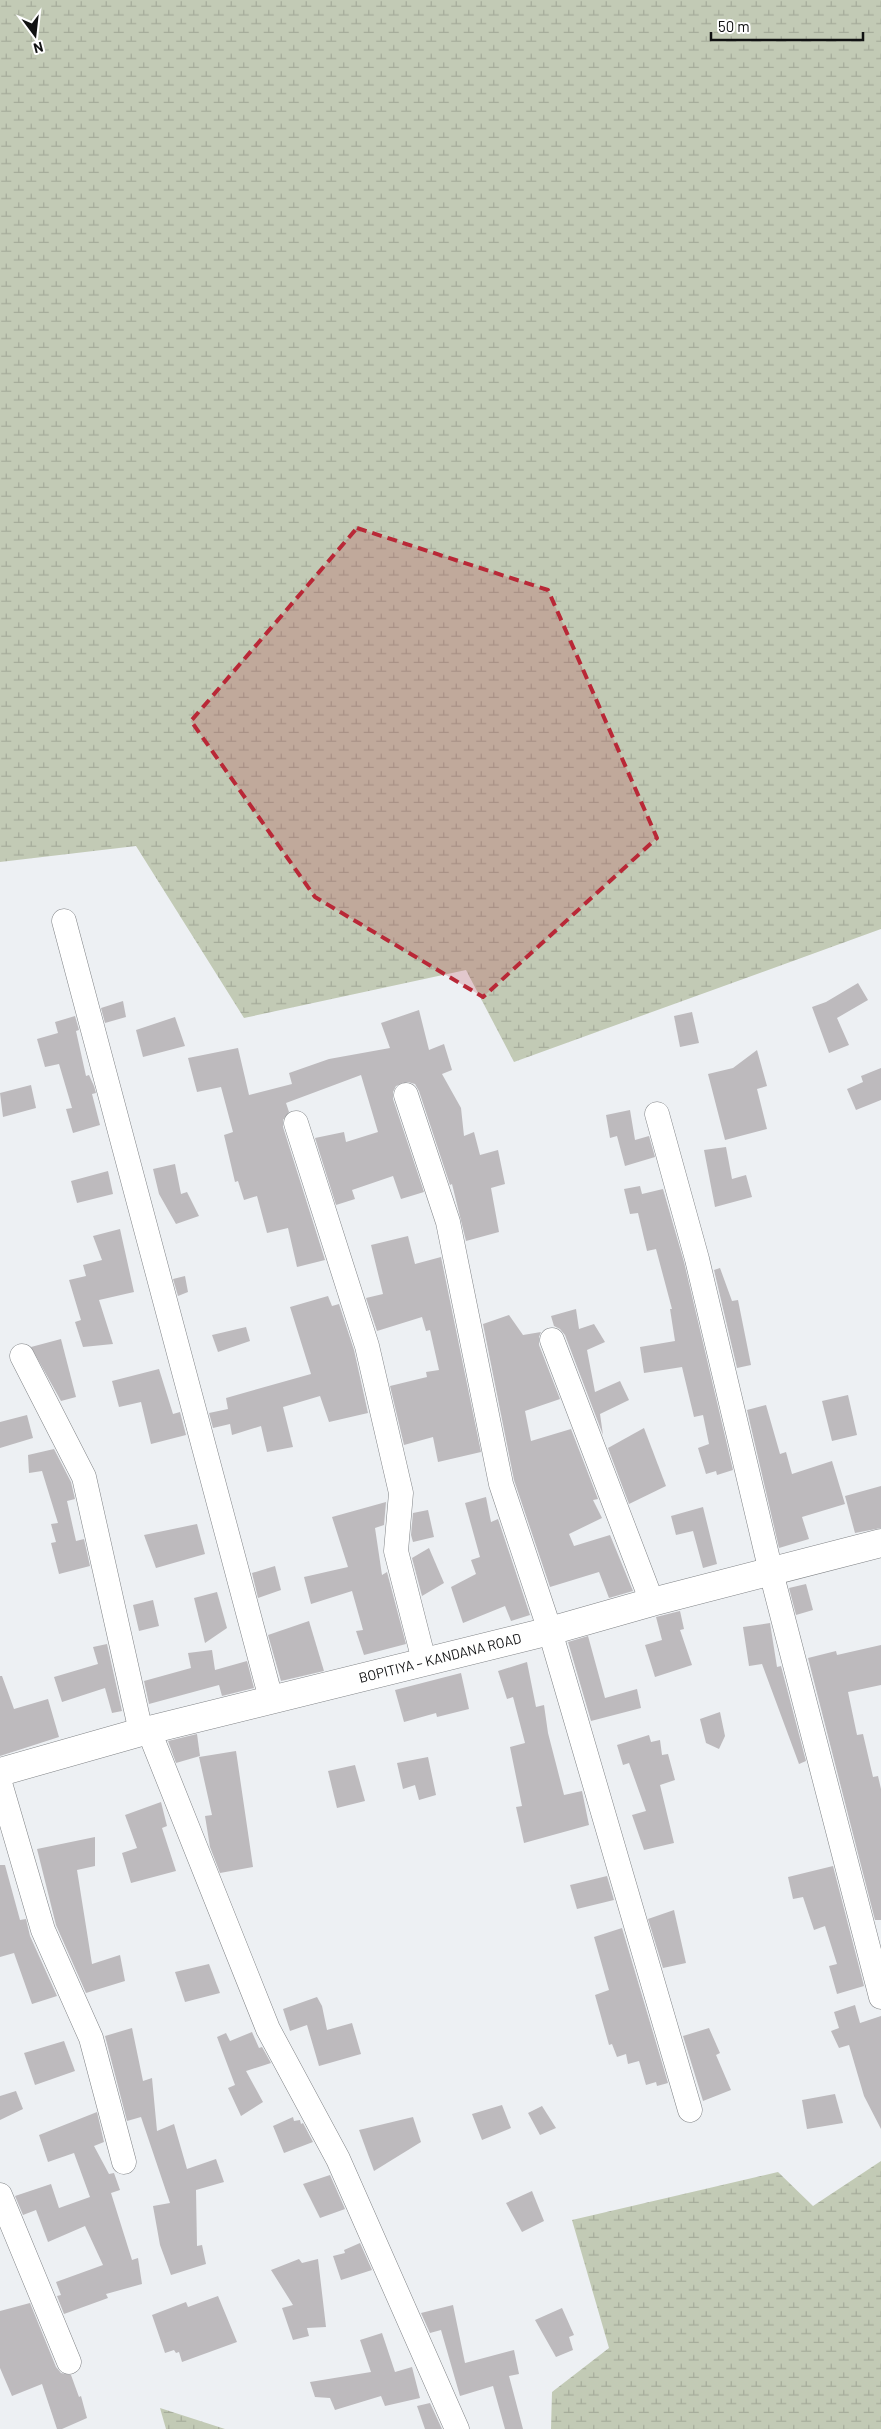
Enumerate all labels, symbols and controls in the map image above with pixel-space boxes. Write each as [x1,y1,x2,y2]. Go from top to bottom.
north arrow [10,10,60,60]
scale bar [711,10,864,42]
text: 50 m [718,17,750,35]
text: N [32,39,45,57]
street label: BOPITIYA – KANDANA ROAD [357,1629,523,1686]

